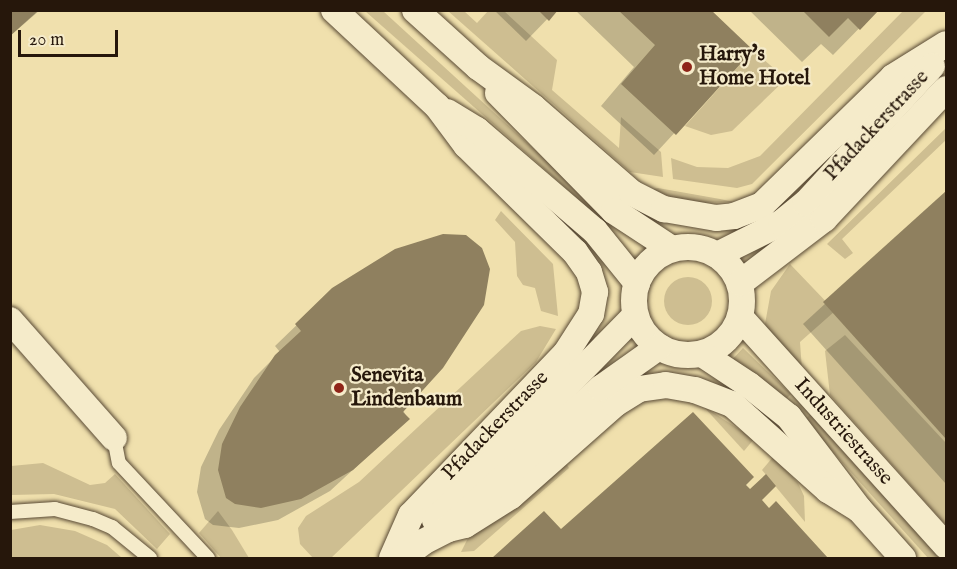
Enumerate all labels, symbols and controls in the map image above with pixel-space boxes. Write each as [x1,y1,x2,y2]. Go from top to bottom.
scale bar [21,18,122,56]
text: 20 m [29,29,64,52]
place label: Harry's Home Hotel [699,42,810,92]
marker: Harry's Home Hotel [680,60,694,74]
street label: Pfadackerstrasse [819,65,935,187]
place label: Senevita Lindenbaum [351,363,462,413]
street label: Pfadackerstrasse [437,366,555,486]
street label: Industriestrasse [788,373,898,491]
marker: Senevita Lindenbaum [332,381,346,395]

